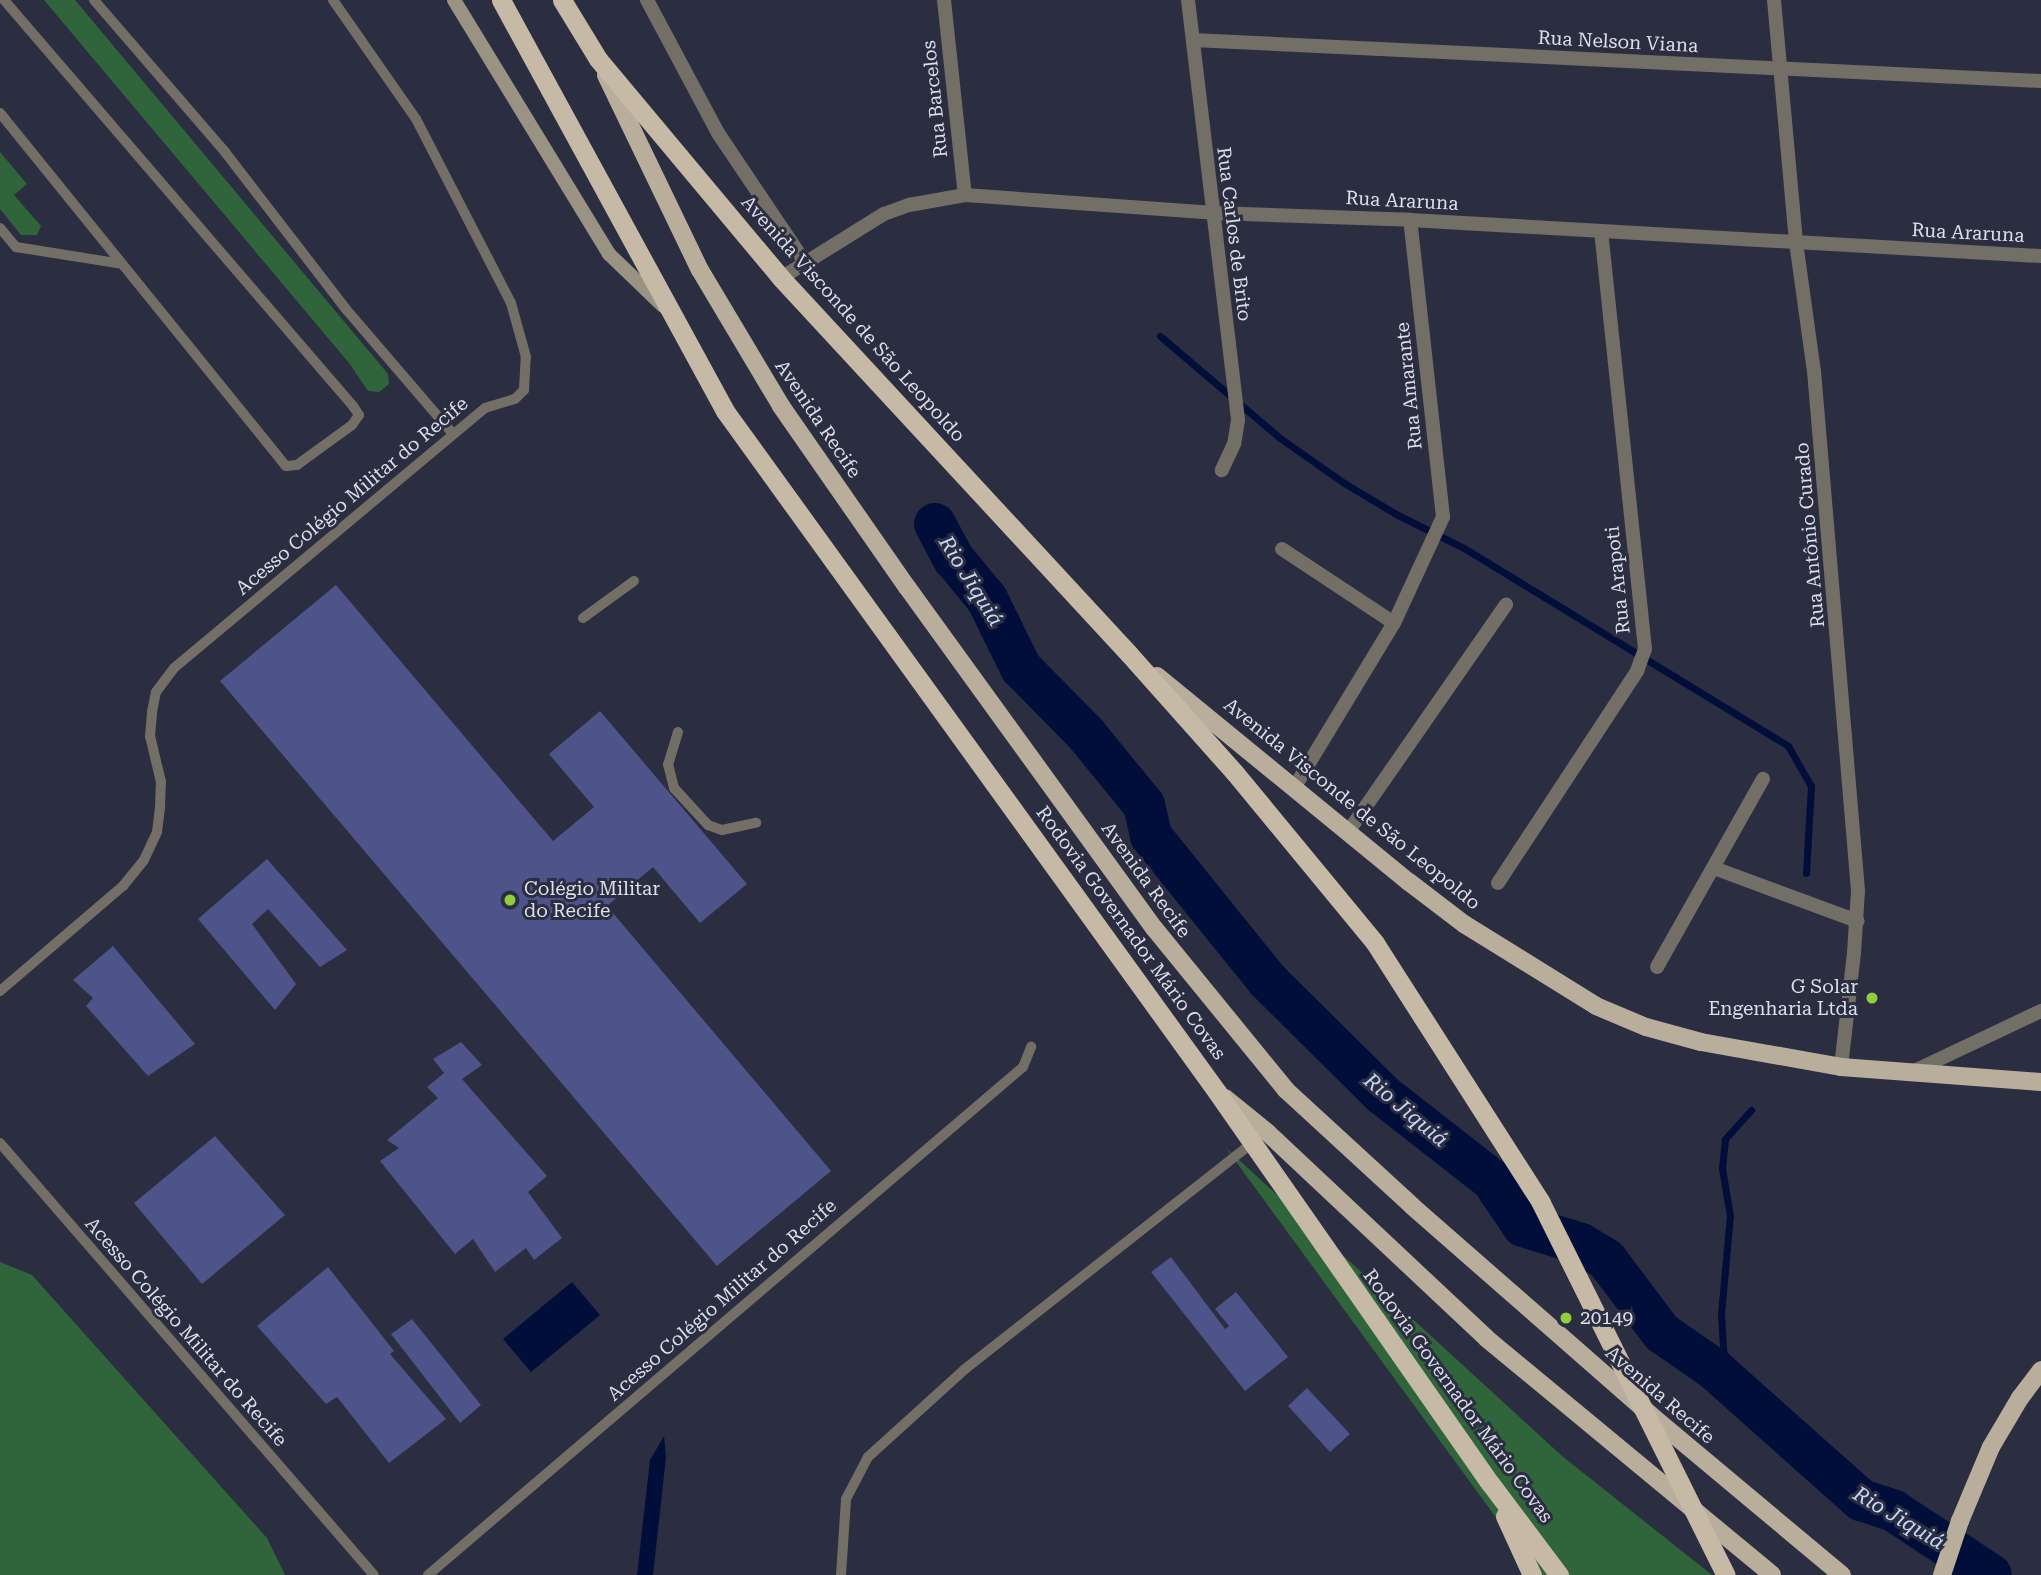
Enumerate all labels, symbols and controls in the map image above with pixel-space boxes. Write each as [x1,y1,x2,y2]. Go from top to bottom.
street label: Rua Nelson Viana [1537,26,1699,58]
street label: Rua Barcelos [918,39,952,159]
street label: Rua Carlos de Brito [1212,146,1256,322]
street label: Rua Araruna [1345,187,1459,215]
street label: Avenida Visconde de São Leopoldo [736,191,970,447]
street label: Rua Araruna [1911,219,2025,247]
street label: Rua Amarante [1391,321,1427,451]
street label: Avenida Recife [770,356,866,482]
street label: Acesso Colégio Militar do Recife [231,392,473,600]
street label: Rua Antônio Curado [1791,441,1829,629]
street label: Rua Arapoti [1601,525,1635,635]
water label: Rio Jiquiá [933,531,1009,631]
street label: Avenida Visconde de São Leopoldo [1219,693,1485,915]
street label: Rodovia Governador Mário Covas [1031,802,1231,1064]
street label: Avenida Recife [1096,818,1196,942]
place label: Colégio Militar do Recife [524,878,660,922]
marker: Colégio Militar do Recife [502,892,518,908]
place label: G Solar Engenharia Ltda [1708,976,1858,1020]
marker: G Solar Engenharia Ltda [1864,990,1880,1006]
water label: Rio Jiquiá [1359,1068,1453,1152]
street label: Acesso Colégio Militar do Recife [603,1194,841,1406]
street label: Acesso Colégio Militar do Recife [80,1213,292,1451]
street label: Rodovia Governador Mário Covas [1358,1265,1558,1527]
place label: 20149 [1580,1307,1633,1329]
marker: 20149 [1558,1310,1574,1326]
street label: Avenida Recife [1601,1341,1719,1449]
water label: Rio Jiquiá [1849,1481,1949,1555]

